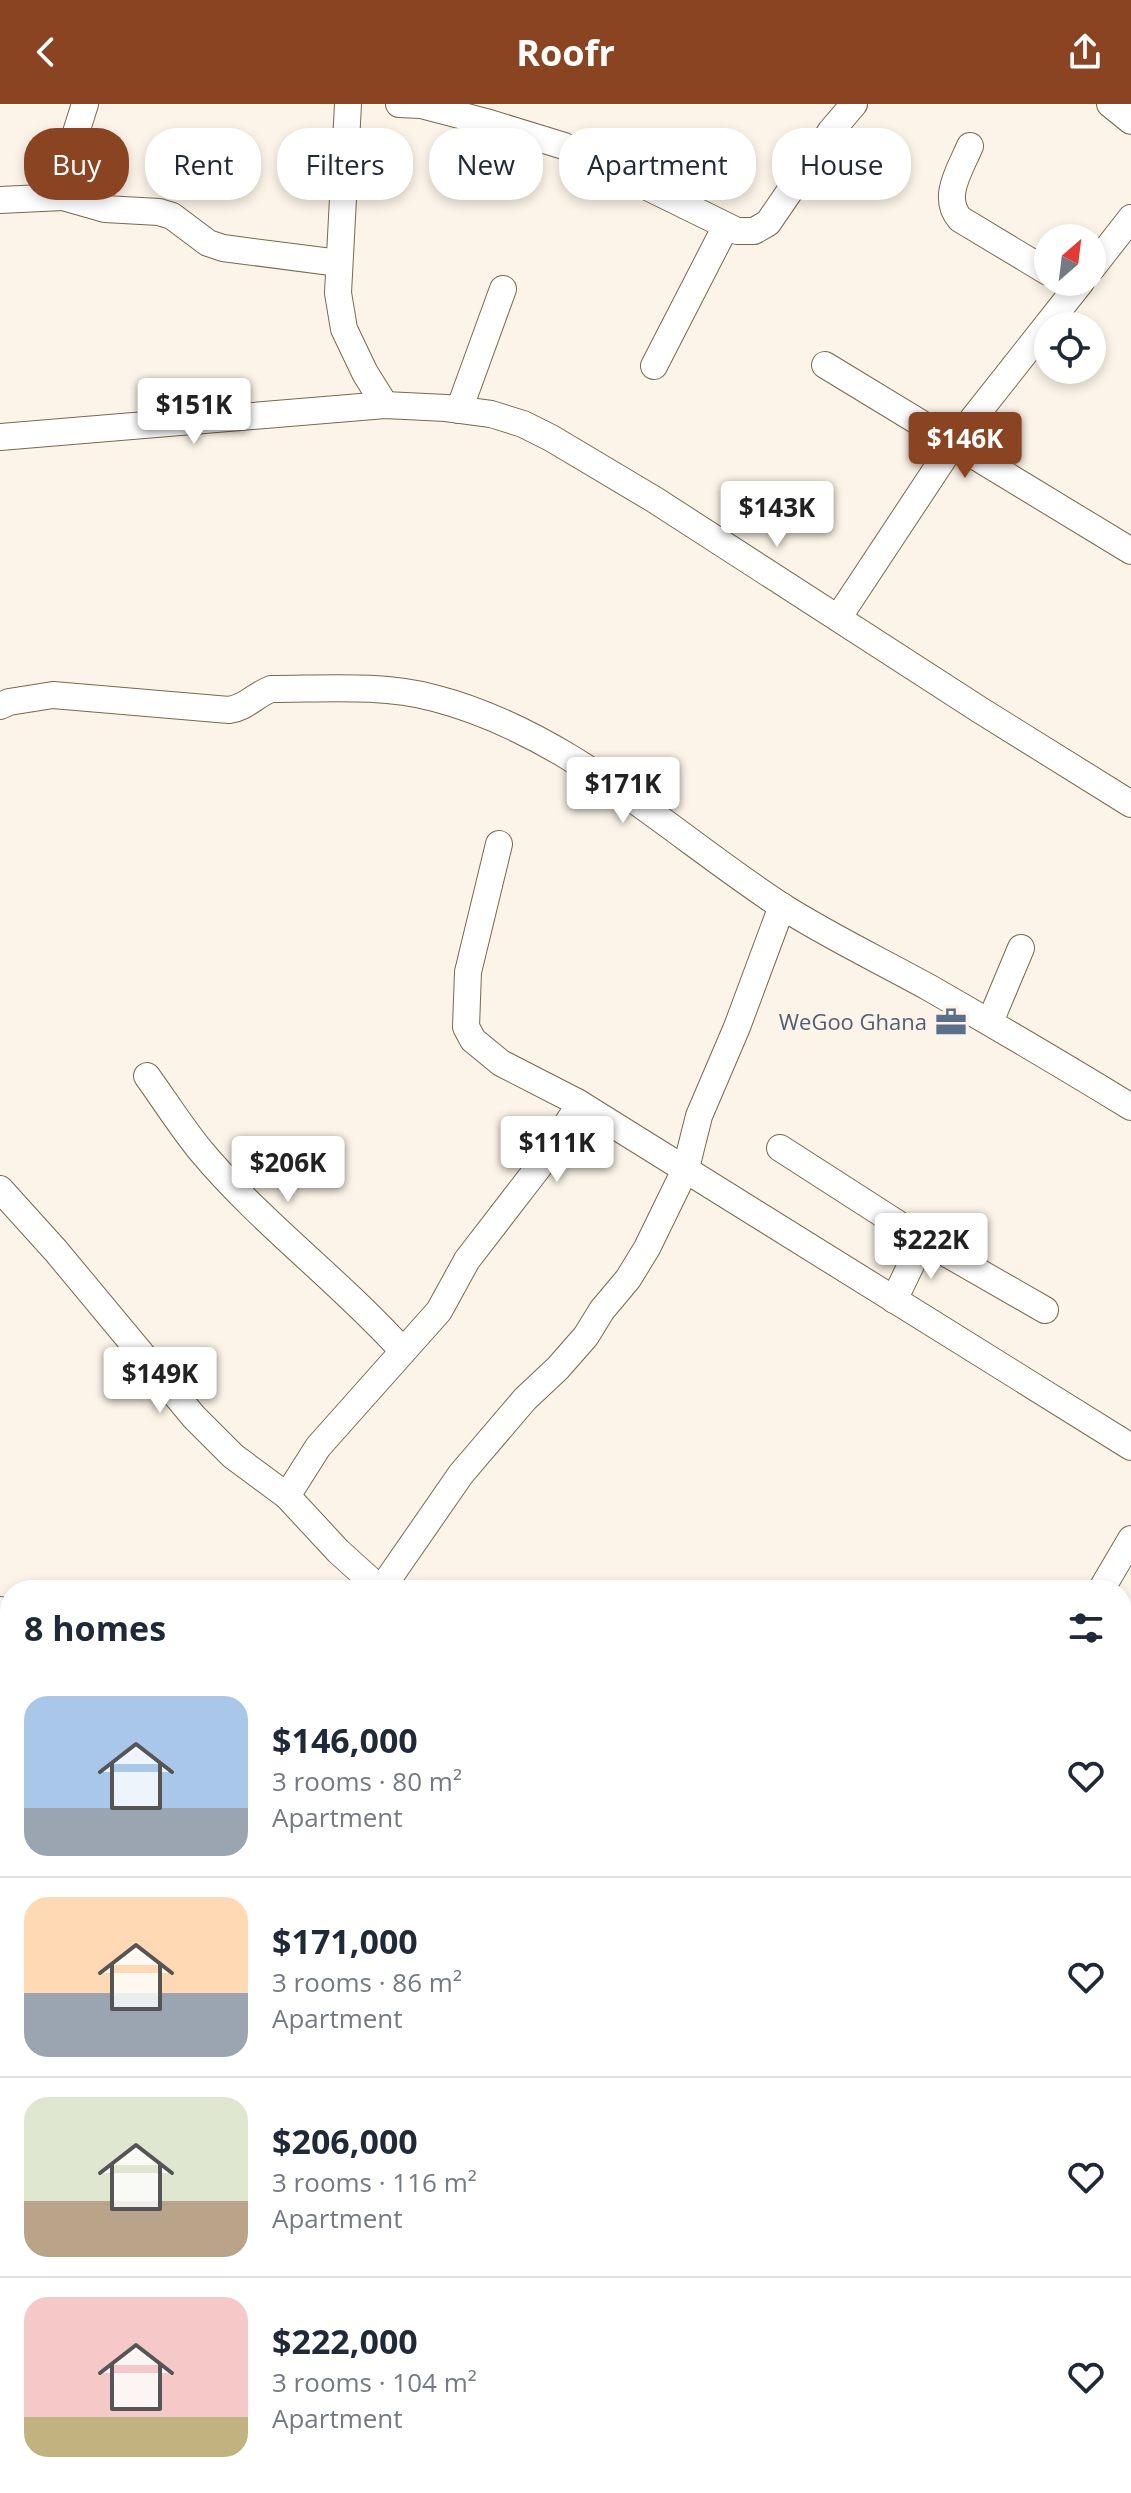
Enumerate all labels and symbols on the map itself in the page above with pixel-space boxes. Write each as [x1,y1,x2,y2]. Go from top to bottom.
north arrow [1034,224,1106,296]
pin: $151K [138,378,250,446]
pin: $146K [909,412,1021,480]
pin: $143K [721,481,833,549]
pin: $171K [567,757,679,825]
office icon: WeGoo Ghana [934,1005,968,1039]
place label: WeGoo Ghana [779,1006,927,1036]
pin: $111K [501,1116,613,1184]
pin: $206K [232,1136,344,1204]
pin: $222K [875,1213,987,1281]
pin: $149K [104,1347,216,1415]

